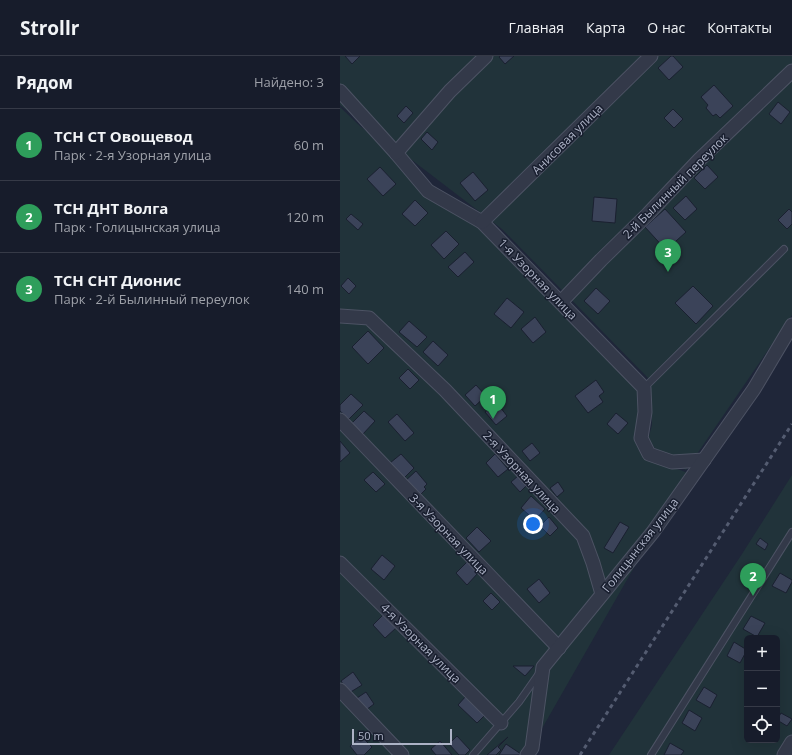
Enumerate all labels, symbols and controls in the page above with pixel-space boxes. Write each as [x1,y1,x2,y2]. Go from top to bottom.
text: Strollr [20,15,79,41]
text: Главная [509,18,564,37]
text: Карта [586,18,625,37]
text: О нас [647,18,685,37]
text: Контакты [707,18,772,37]
text: Рядом [16,71,73,94]
text: Найдено: 3 [254,73,324,91]
street label: Анисовая улица [528,100,606,178]
text: ТСН СТ Овощевод [54,126,193,146]
street label: 2-й Былинный переулок [619,129,732,242]
text: 1 [25,136,33,154]
text: 60 m [294,136,324,154]
text: Парк · 2-я Узорная улица [54,146,211,164]
text: ТСН ДНТ Волга [54,198,168,218]
text: 2 [25,208,33,226]
text: 120 m [286,208,324,226]
text: Парк · Голицынская улица [54,218,220,236]
street label: 1-я Узорная улица [495,235,581,323]
pin: 3 [655,239,681,272]
text: ТСН СНТ Дионис [54,270,181,290]
text: 3 [25,280,33,298]
text: 140 m [286,280,324,298]
text: Парк · 2-й Былинный переулок [54,290,250,308]
pin: 1 [480,386,506,419]
street label: 2-я Узорная улица [479,427,565,517]
street label: 3-я Узорная улица [406,490,492,578]
street label: Голицынская улица [598,494,682,596]
your location [523,514,543,534]
pin: 2 [740,563,766,596]
street label: 4-я Узорная улица [377,599,465,687]
map controls [744,635,780,743]
button: + [744,635,780,671]
button: − [744,671,780,707]
button: locate [744,707,780,743]
scale bar [352,727,452,746]
text: 50 m [358,728,384,743]

